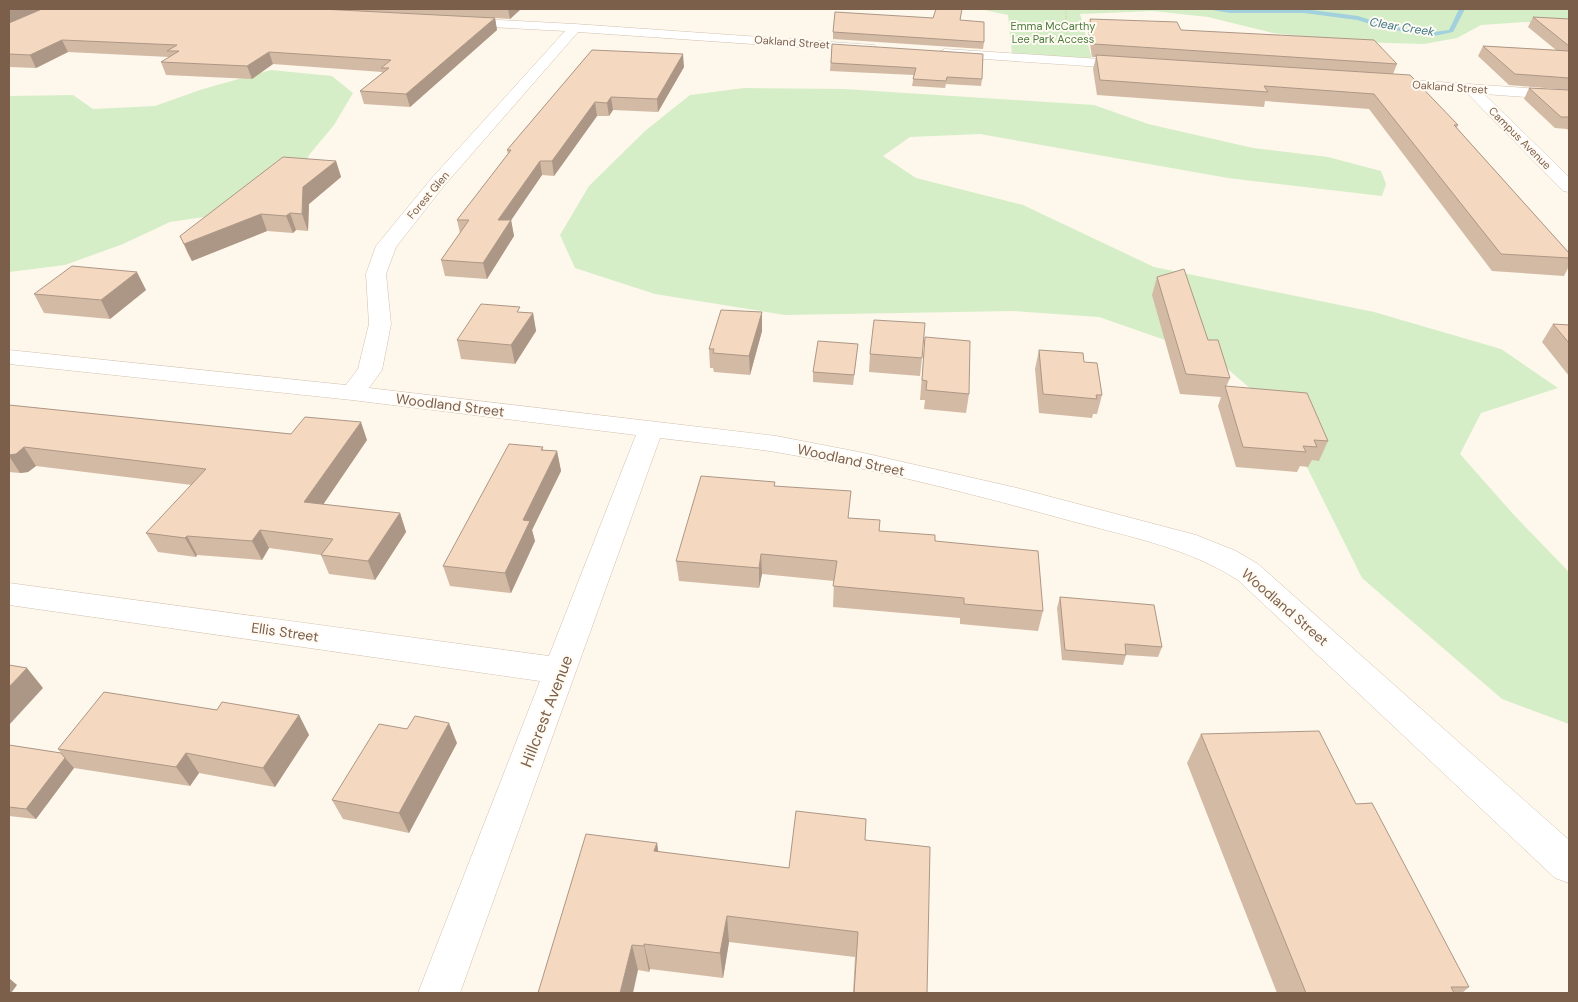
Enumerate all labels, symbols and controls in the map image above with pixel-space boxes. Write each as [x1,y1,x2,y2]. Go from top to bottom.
water label: Clear Creek [1368,14,1436,40]
park label: Emma McCarthy Lee Park Access [1011,19,1095,46]
street label: Oakland Street [754,32,830,52]
street label: Oakland Street [1412,77,1488,97]
street label: Campus Avenue [1486,104,1554,172]
street label: Forest Glen [404,168,452,222]
street label: Woodland Street [395,389,505,421]
street label: Woodland Street [796,440,906,480]
street label: Woodland Street [1238,564,1332,650]
street label: Ellis Street [250,618,320,646]
street label: Hillcrest Avenue [515,652,577,770]

